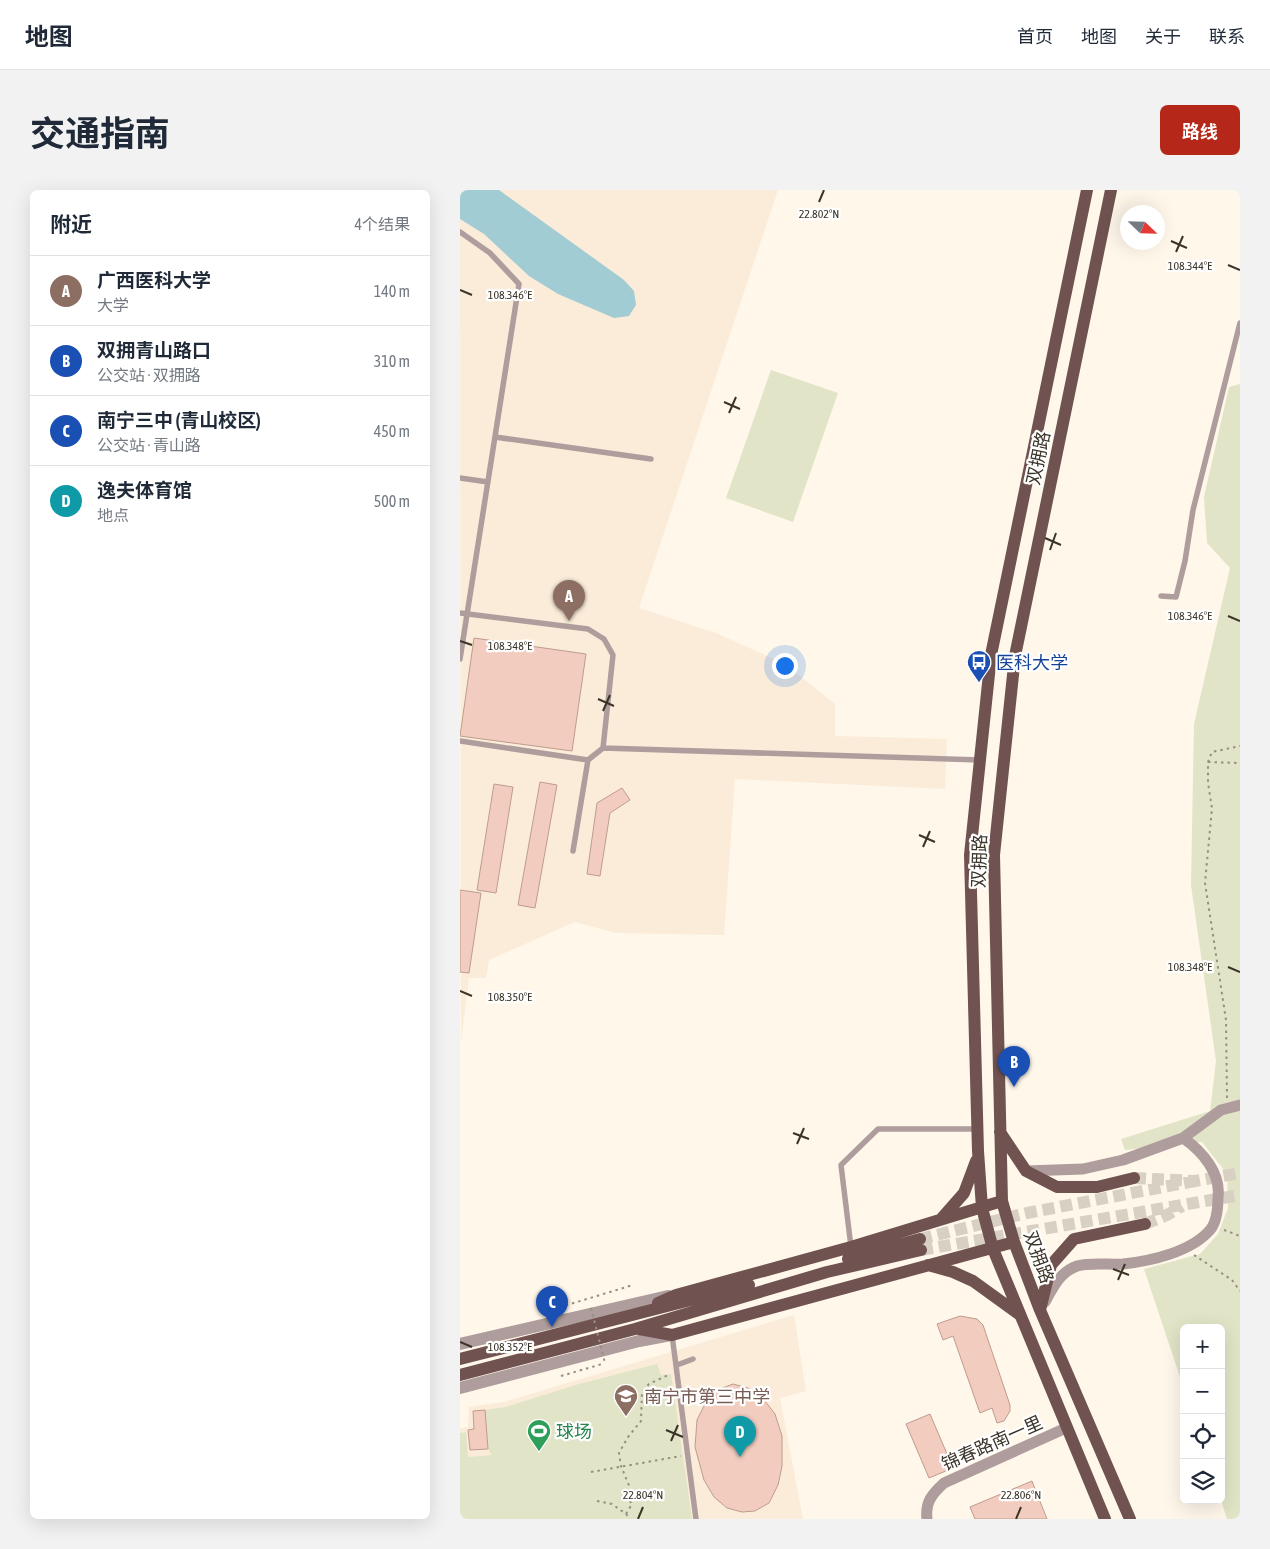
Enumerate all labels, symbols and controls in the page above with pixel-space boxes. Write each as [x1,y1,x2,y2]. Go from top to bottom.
text: 地图 [25,23,73,50]
text: 首页 [1017,26,1053,47]
text: 地图 [1081,26,1117,47]
text: 关于 [1145,26,1181,47]
text: 联系 [1209,26,1245,47]
button: 路线 [1160,105,1240,155]
text: 交通指南 [30,113,170,153]
north arrow [1120,205,1165,250]
text: 22.802°N [799,207,839,221]
text: 附近 [50,212,92,236]
text: 4个结果 [354,215,410,233]
text: 108.344°E [1168,259,1212,273]
text: 广西医科大学 [97,269,211,291]
text: A [62,282,70,300]
text: 140 m [374,282,410,300]
text: 108.346°E [488,288,532,302]
text: 大学 [97,296,129,314]
text: 双拥青山路口 [97,339,211,361]
text: B [62,352,70,370]
text: 310 m [374,352,410,370]
text: 公交站 · 双拥路 [97,366,201,384]
text: 南宁三中 (青山校区) [97,409,261,431]
text: C [62,422,70,440]
text: 450 m [374,422,410,440]
street label: 双拥路 [1022,429,1054,487]
text: 公交站 · 青山路 [97,436,201,454]
text: 逸夫体育馆 [97,479,192,501]
text: D [62,492,70,510]
text: 500 m [374,492,410,510]
text: 地点 [97,506,129,524]
pin: A [553,580,585,621]
text: 108.346°E [1168,609,1212,623]
text: 108.348°E [488,639,532,653]
bus stop icon: 医科大学 [966,649,992,683]
place label: 医科大学 [996,652,1068,673]
your location [772,653,798,679]
street label: 双拥路 [968,834,990,888]
text: 108.348°E [1168,960,1212,974]
text: 108.350°E [488,990,532,1004]
pin: B [998,1046,1030,1087]
street label: 双拥路 [1020,1228,1058,1286]
pin: C [536,1286,568,1327]
map controls [1180,1324,1225,1504]
button: + [1180,1324,1225,1369]
text: 108.352°E [488,1340,532,1354]
button: − [1180,1369,1225,1414]
school or university icon: 南宁市第三中学 [613,1383,639,1417]
place label: 南宁市第三中学 [644,1386,770,1407]
street label: 锦春路南一里 [938,1411,1046,1475]
button: locate [1180,1414,1225,1459]
pin: D [724,1416,756,1457]
sports icon: 球场 [526,1418,552,1452]
place label: 球场 [556,1421,592,1442]
button: layers [1180,1459,1225,1504]
text: 22.804°N [623,1488,663,1502]
text: 22.806°N [1001,1488,1041,1502]

